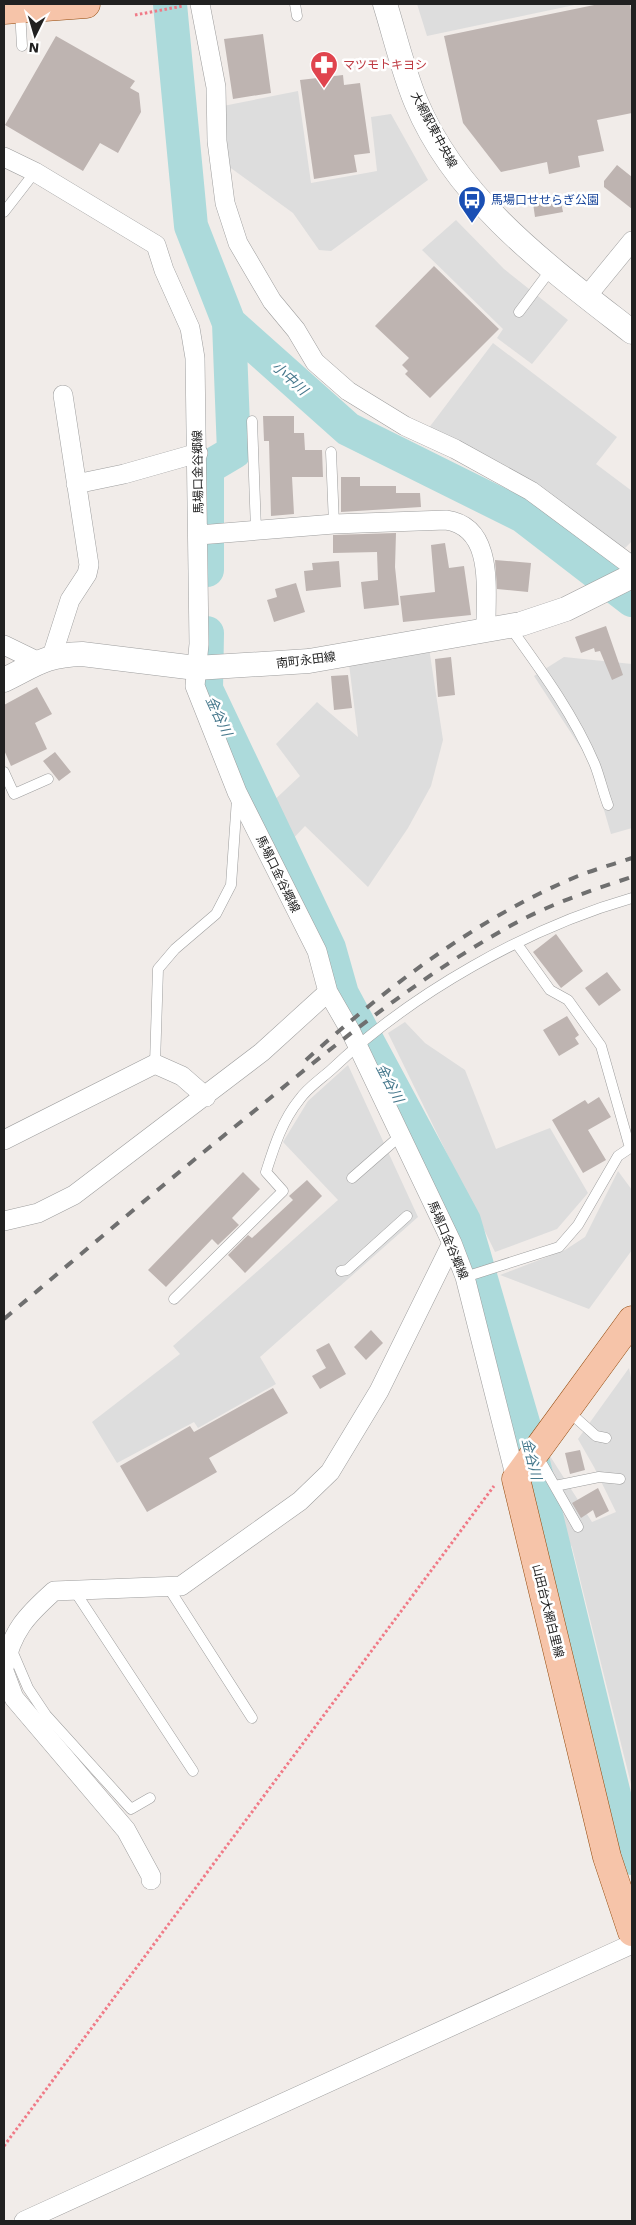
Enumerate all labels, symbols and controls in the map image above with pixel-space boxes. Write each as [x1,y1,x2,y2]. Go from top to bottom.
north arrow [10,10,60,60]
text: N [28,40,40,56]
pharmacy icon: マツモトキヨシ [309,50,339,89]
place label: マツモトキヨシ [343,58,427,72]
street label: 大網駅東中央線 [408,90,460,170]
bus stop icon: 馬場口せせらぎ公園 [457,185,487,224]
place label: 馬場口せせらぎ公園 [491,193,599,207]
water label: 小中川 [269,358,312,399]
street label: 馬場口金谷郷線 [190,430,206,514]
street label: 南町永田線 [275,649,337,671]
water label: 金谷川 [203,694,236,740]
street label: 馬場口金谷郷線 [253,833,303,915]
water label: 金谷川 [373,1061,408,1107]
street label: 馬場口金谷郷線 [425,1199,471,1281]
water label: 金谷川 [519,1437,545,1483]
street label: 山田台大網白里線 [530,1563,566,1659]

